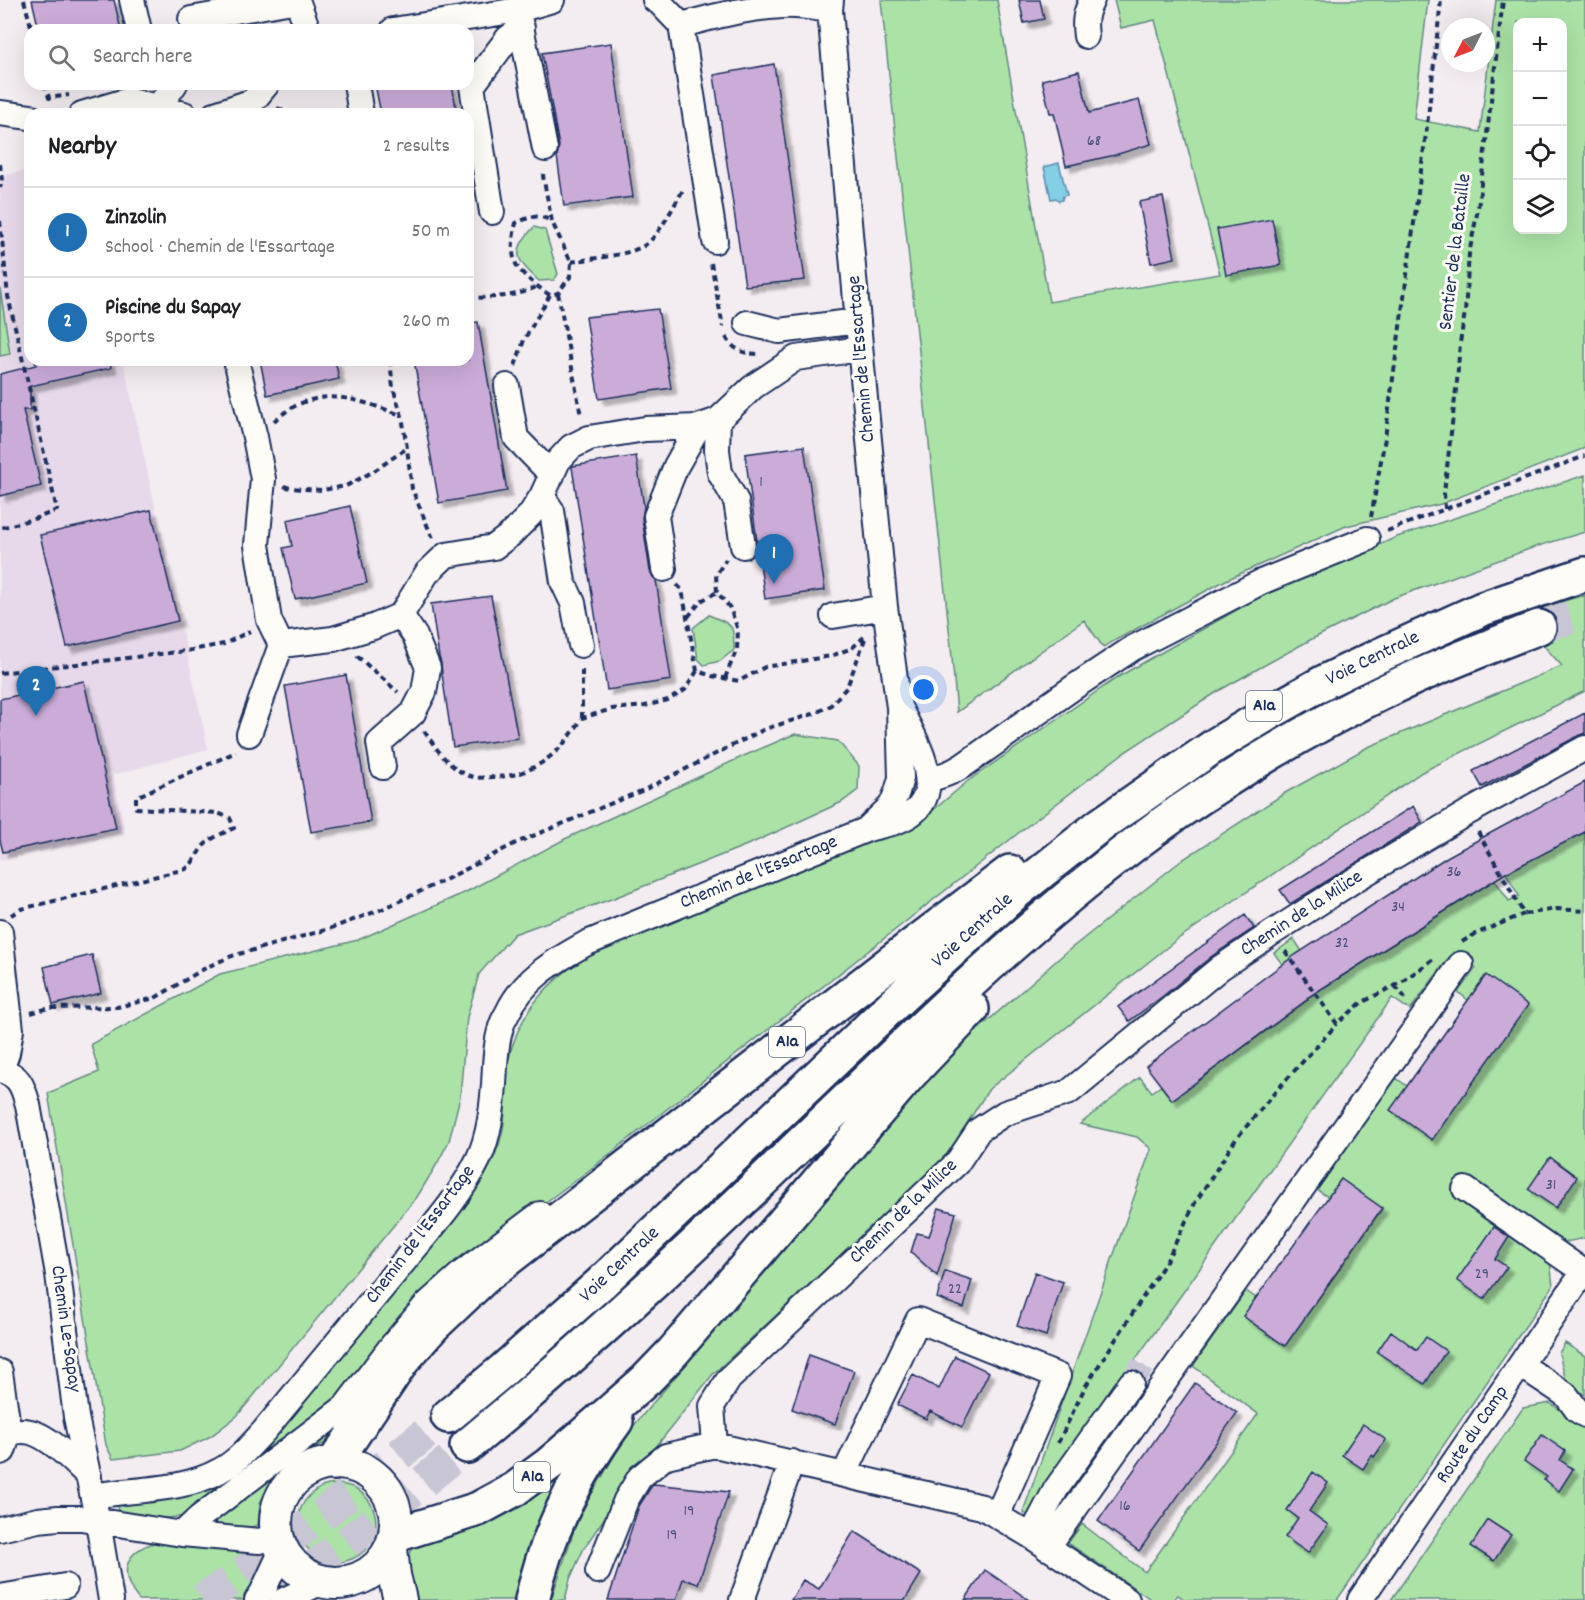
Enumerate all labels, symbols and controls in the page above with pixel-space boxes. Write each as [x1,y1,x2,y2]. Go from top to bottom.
north arrow [1441,18,1495,72]
map controls [1513,18,1567,234]
button: + [1513,18,1567,72]
search box [24,24,474,90]
icon: search [45,41,78,74]
text: Search here [93,42,192,73]
button: − [1513,72,1567,126]
button: locate [1513,126,1567,180]
text: Nearby [48,129,116,166]
house number: 68 [1087,130,1101,153]
text: 2 results [383,133,450,161]
street label: Sentier de la Bataille [1432,172,1480,332]
button: layers [1513,180,1567,234]
text: Zinzolin [105,203,166,234]
text: 1 [65,218,70,246]
text: 50 m [412,218,450,246]
text: School · Chemin de l'Essartage [105,234,335,262]
street label: Chemin de l'Essartage [841,274,883,444]
text: Piscine du Sapay [105,293,240,324]
text: 2 [63,308,72,336]
text: 260 m [402,308,450,336]
text: Sports [105,324,155,352]
house number: 1 [759,471,763,494]
pin: 1 [754,534,794,584]
street label: Voie Centrale [1321,624,1425,694]
pin: 2 [16,666,56,716]
your location [909,675,938,704]
road number: A1a [1246,691,1282,721]
street label: Chemin de l'Essartage [676,829,842,917]
house number: 36 [1447,861,1462,884]
street label: Chemin de la Milice [1235,864,1369,964]
street label: Voie Centrale [926,887,1020,975]
house number: 34 [1391,896,1405,919]
house number: 32 [1335,932,1349,955]
road number: A1a [769,1027,805,1057]
street label: Chemin de la Milice [843,1153,965,1271]
street label: Chemin de l'Essartage [359,1160,483,1310]
house number: 31 [1546,1174,1556,1197]
street label: Voie Centrale [573,1220,667,1310]
house number: 29 [1475,1263,1489,1286]
street label: Chemin Le-Sapay [42,1264,88,1395]
house number: 22 [948,1278,962,1301]
street label: Route du Camp [1430,1380,1516,1490]
road number: A1a [514,1462,550,1492]
house number: 16 [1119,1495,1131,1518]
house number: 19 [684,1500,694,1523]
house number: 19 [667,1524,677,1547]

